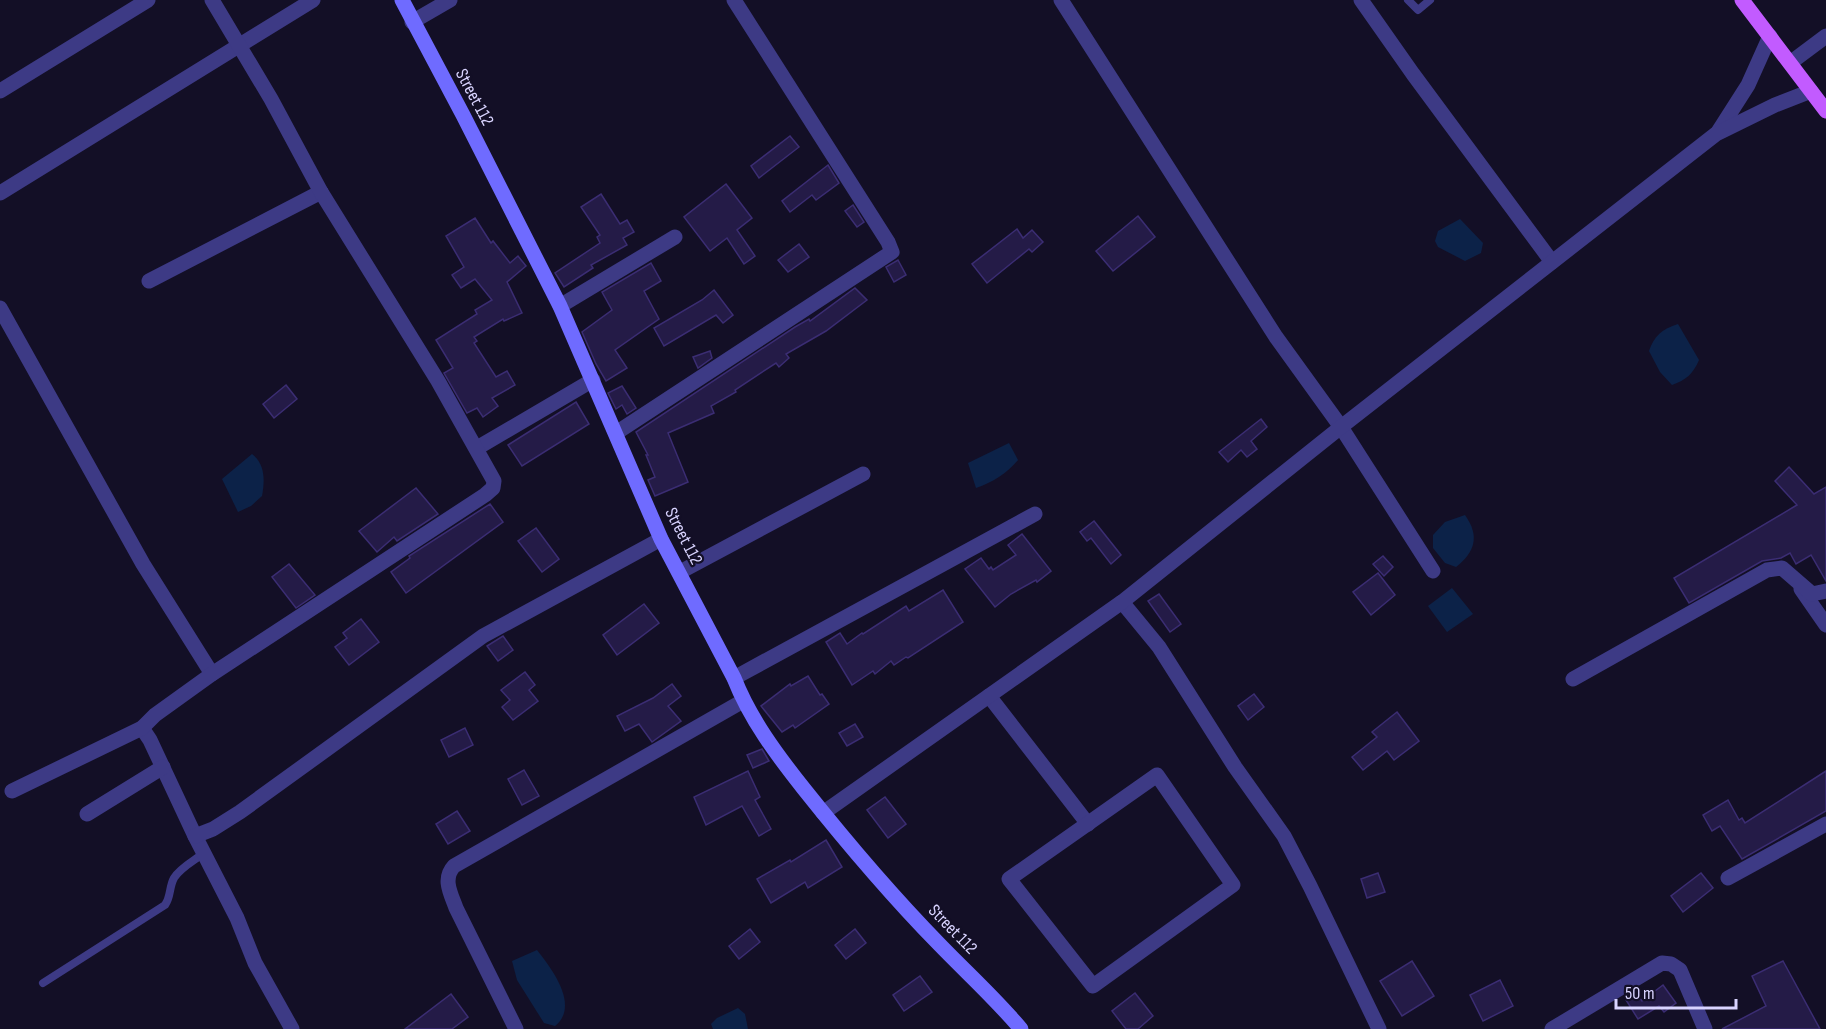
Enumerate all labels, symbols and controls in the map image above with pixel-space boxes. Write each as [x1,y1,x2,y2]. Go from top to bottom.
street label: Street 112 [451,65,498,129]
street label: Street 112 [660,504,707,568]
street label: Street 112 [924,900,981,959]
scale bar [1616,972,1736,1010]
text: 50 m [1625,983,1655,1004]

